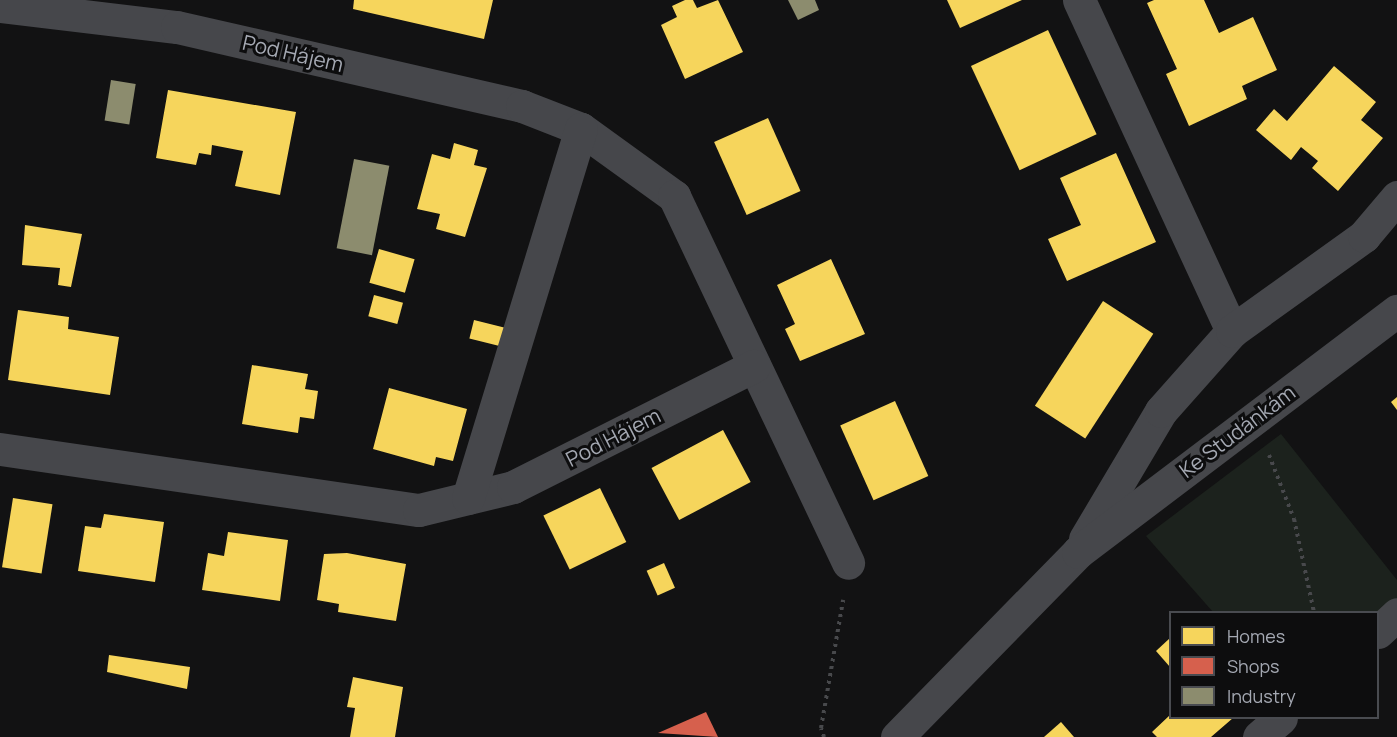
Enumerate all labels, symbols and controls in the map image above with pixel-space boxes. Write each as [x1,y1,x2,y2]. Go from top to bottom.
street label: Pod Hájem [240,29,346,77]
street label: Ke Studánkám [1174,379,1300,483]
street label: Pod Hájem [562,402,664,472]
legend [1169,611,1379,719]
text: Homes [1227,624,1285,648]
text: Shops [1227,654,1279,678]
text: Industry [1227,684,1296,708]

